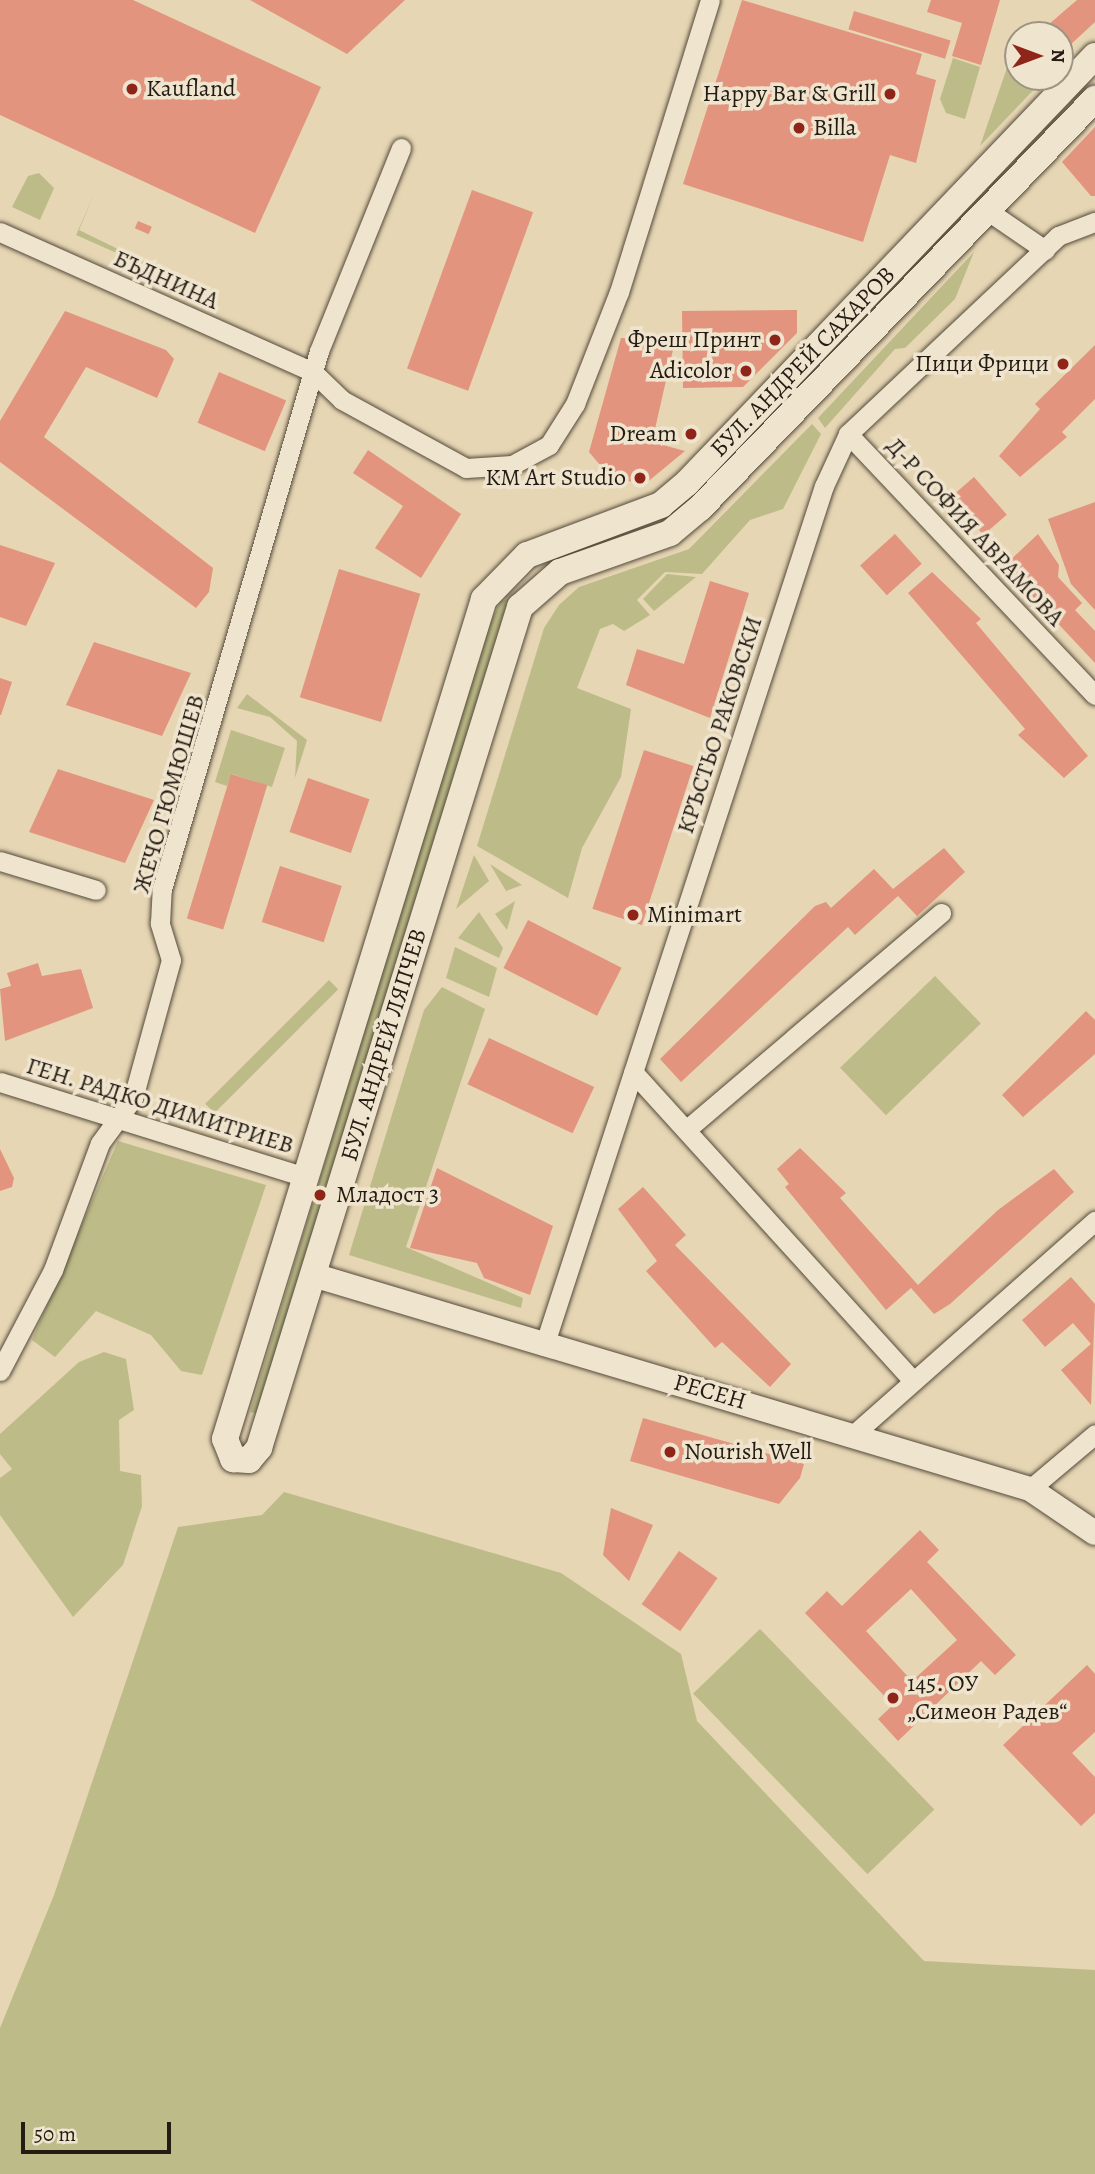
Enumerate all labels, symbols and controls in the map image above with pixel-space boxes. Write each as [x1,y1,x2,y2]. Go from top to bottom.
north arrow [1004,21,1074,91]
text: N [1045,49,1071,63]
place label: Kaufland [146,75,236,103]
place label: Happy Bar & Grill [703,80,876,108]
marker: Kaufland [124,81,140,97]
marker: Happy Bar & Grill [882,86,898,102]
place label: Billa [813,114,857,142]
marker: Billa [791,120,807,136]
street label: БЪДНИНА [109,244,223,316]
street label: БУЛ. АНДРЕЙ САХАРОВ [704,261,902,463]
place label: Фреш Принт [628,326,761,354]
marker: Фреш Принт [767,332,783,348]
place label: Пици Фрици [915,350,1049,378]
marker: Пици Фрици [1055,356,1071,372]
place label: Adicolor [650,357,732,385]
marker: Adicolor [738,363,754,379]
place label: Dream [609,420,677,448]
marker: Dream [683,426,699,442]
street label: Д-Р СОФИЯ АВРАМОВА [880,432,1070,632]
place label: KM Art Studio [485,464,626,492]
marker: KM Art Studio [632,470,648,486]
street label: КРЪСТЬО РАКОВСКИ [671,613,769,837]
street label: ЖЕЧО ГЮМЮШЕВ [127,691,211,897]
place label: Minimart [647,901,742,929]
marker: Minimart [625,907,641,923]
street label: БУЛ. АНДРЕЙ ЛЯПЧЕВ [335,925,433,1165]
street label: ГЕН. РАДКО ДИМИТРИЕВ [23,1052,297,1160]
place label: Младост 3 [336,1181,439,1209]
marker: Младост 3 [310,1185,330,1205]
street label: РЕСЕН [670,1368,750,1416]
place label: Nourish Well [684,1438,812,1466]
marker: Nourish Well [662,1444,678,1460]
place label: 145. ОУ „Симеон Радев“ [907,1670,1067,1726]
marker: 145. ОУ „Симеон Радев“ [885,1690,901,1706]
scale bar [24,2108,175,2152]
text: 50 m [34,2120,76,2148]

